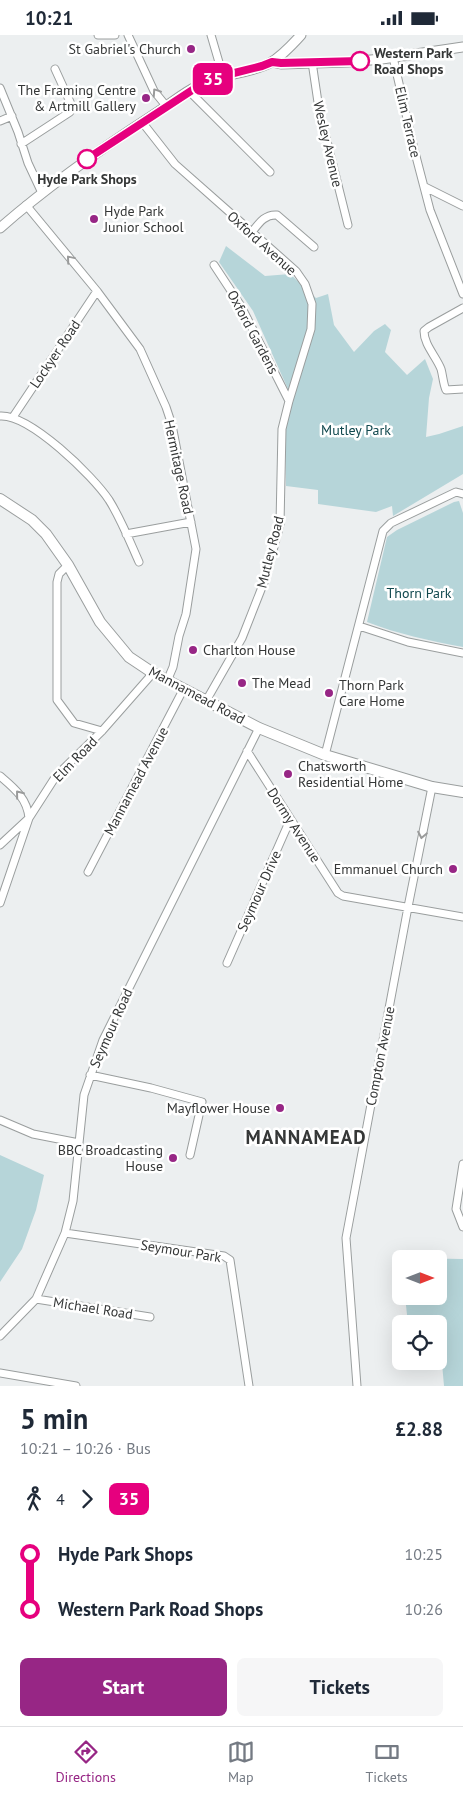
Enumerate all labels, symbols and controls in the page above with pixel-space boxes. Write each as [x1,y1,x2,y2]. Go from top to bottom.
text: 10:21 [25,6,73,30]
place label: St Gabriel's Church [69,40,181,58]
marker: St Gabriel's Church [185,43,197,55]
place label: Western Park Road Shops [374,44,453,78]
marker: Western Park Road Shops [350,51,370,71]
line badge: 35 [190,63,236,95]
text: 35 [203,67,223,90]
place label: The Framing Centre & Artmill Gallery [18,81,136,115]
street label: Elim Terrace [391,85,425,159]
one-way arrow [153,88,162,98]
marker: The Framing Centre & Artmill Gallery [140,92,152,104]
street label: Wesley Avenue [309,99,347,189]
marker: Hyde Park Shops [77,149,97,169]
place label: Hyde Park Shops [37,170,137,188]
place label: Hyde Park Junior School [103,202,184,236]
street label: Oxford Avenue [223,207,301,279]
marker: Hyde Park Junior School [88,213,100,225]
one-way arrow [67,255,76,264]
street label: Oxford Gardens [223,287,283,377]
street label: Lockyer Road [26,316,84,392]
street label: Hermitage Road [160,418,198,516]
park label: Mutley Park [321,421,391,439]
street label: Mutley Road [252,514,288,590]
park label: Thorn Park [387,584,452,602]
place label: Charlton House [203,641,295,659]
marker: Charlton House [187,644,199,656]
street label: Mannamead Road [146,662,248,728]
place label: The Mead [252,674,311,692]
place label: Thorn Park Care Home [339,676,405,710]
marker: The Mead [236,677,248,689]
marker: Thorn Park Care Home [323,687,335,699]
street label: Mannamead Avenue [100,724,172,838]
street label: Elm Road [49,732,101,786]
place label: Chatsworth Residential Home [298,757,403,791]
marker: Chatsworth Residential Home [282,768,294,780]
street label: Dormy Avenue [263,784,325,866]
one-way arrow [15,791,24,800]
one-way arrow [418,830,428,839]
street label: Seymour Drive [233,848,285,934]
place label: Emmanuel Church [334,860,443,878]
marker: Emmanuel Church [447,863,459,875]
street label: Seymour Road [85,985,137,1071]
street label: Compton Avenue [362,1005,398,1107]
place label: Mayflower House [167,1099,270,1117]
marker: Mayflower House [274,1102,286,1114]
district label: MANNAMEAD [245,1125,367,1149]
place label: BBC Broadcasting House [58,1141,163,1175]
marker: BBC Broadcasting House [167,1152,179,1164]
street label: Seymour Park [139,1236,223,1266]
north arrow [392,1250,448,1305]
map controls [392,1250,447,1370]
street label: Michael Road [52,1293,134,1323]
button: locate [392,1315,447,1370]
text: 5 min [20,1400,88,1437]
text: £2.88 [395,1417,443,1441]
text: 10:21 – 10:26 · Bus [20,1438,151,1458]
icon: walk [20,1485,48,1513]
icon: forward [73,1485,101,1513]
text: 35 [119,1487,139,1510]
text: 4 [56,1489,65,1509]
text: Hyde Park Shops [58,1542,193,1566]
text: 10:25 [405,1544,443,1564]
text: Western Park Road Shops [58,1597,263,1621]
text: 10:26 [405,1599,443,1619]
button: Start [20,1658,227,1716]
button: Tickets [237,1658,443,1716]
tab: Directions [55,1738,116,1786]
tab: Map [227,1738,255,1786]
tab: Tickets [365,1738,408,1786]

